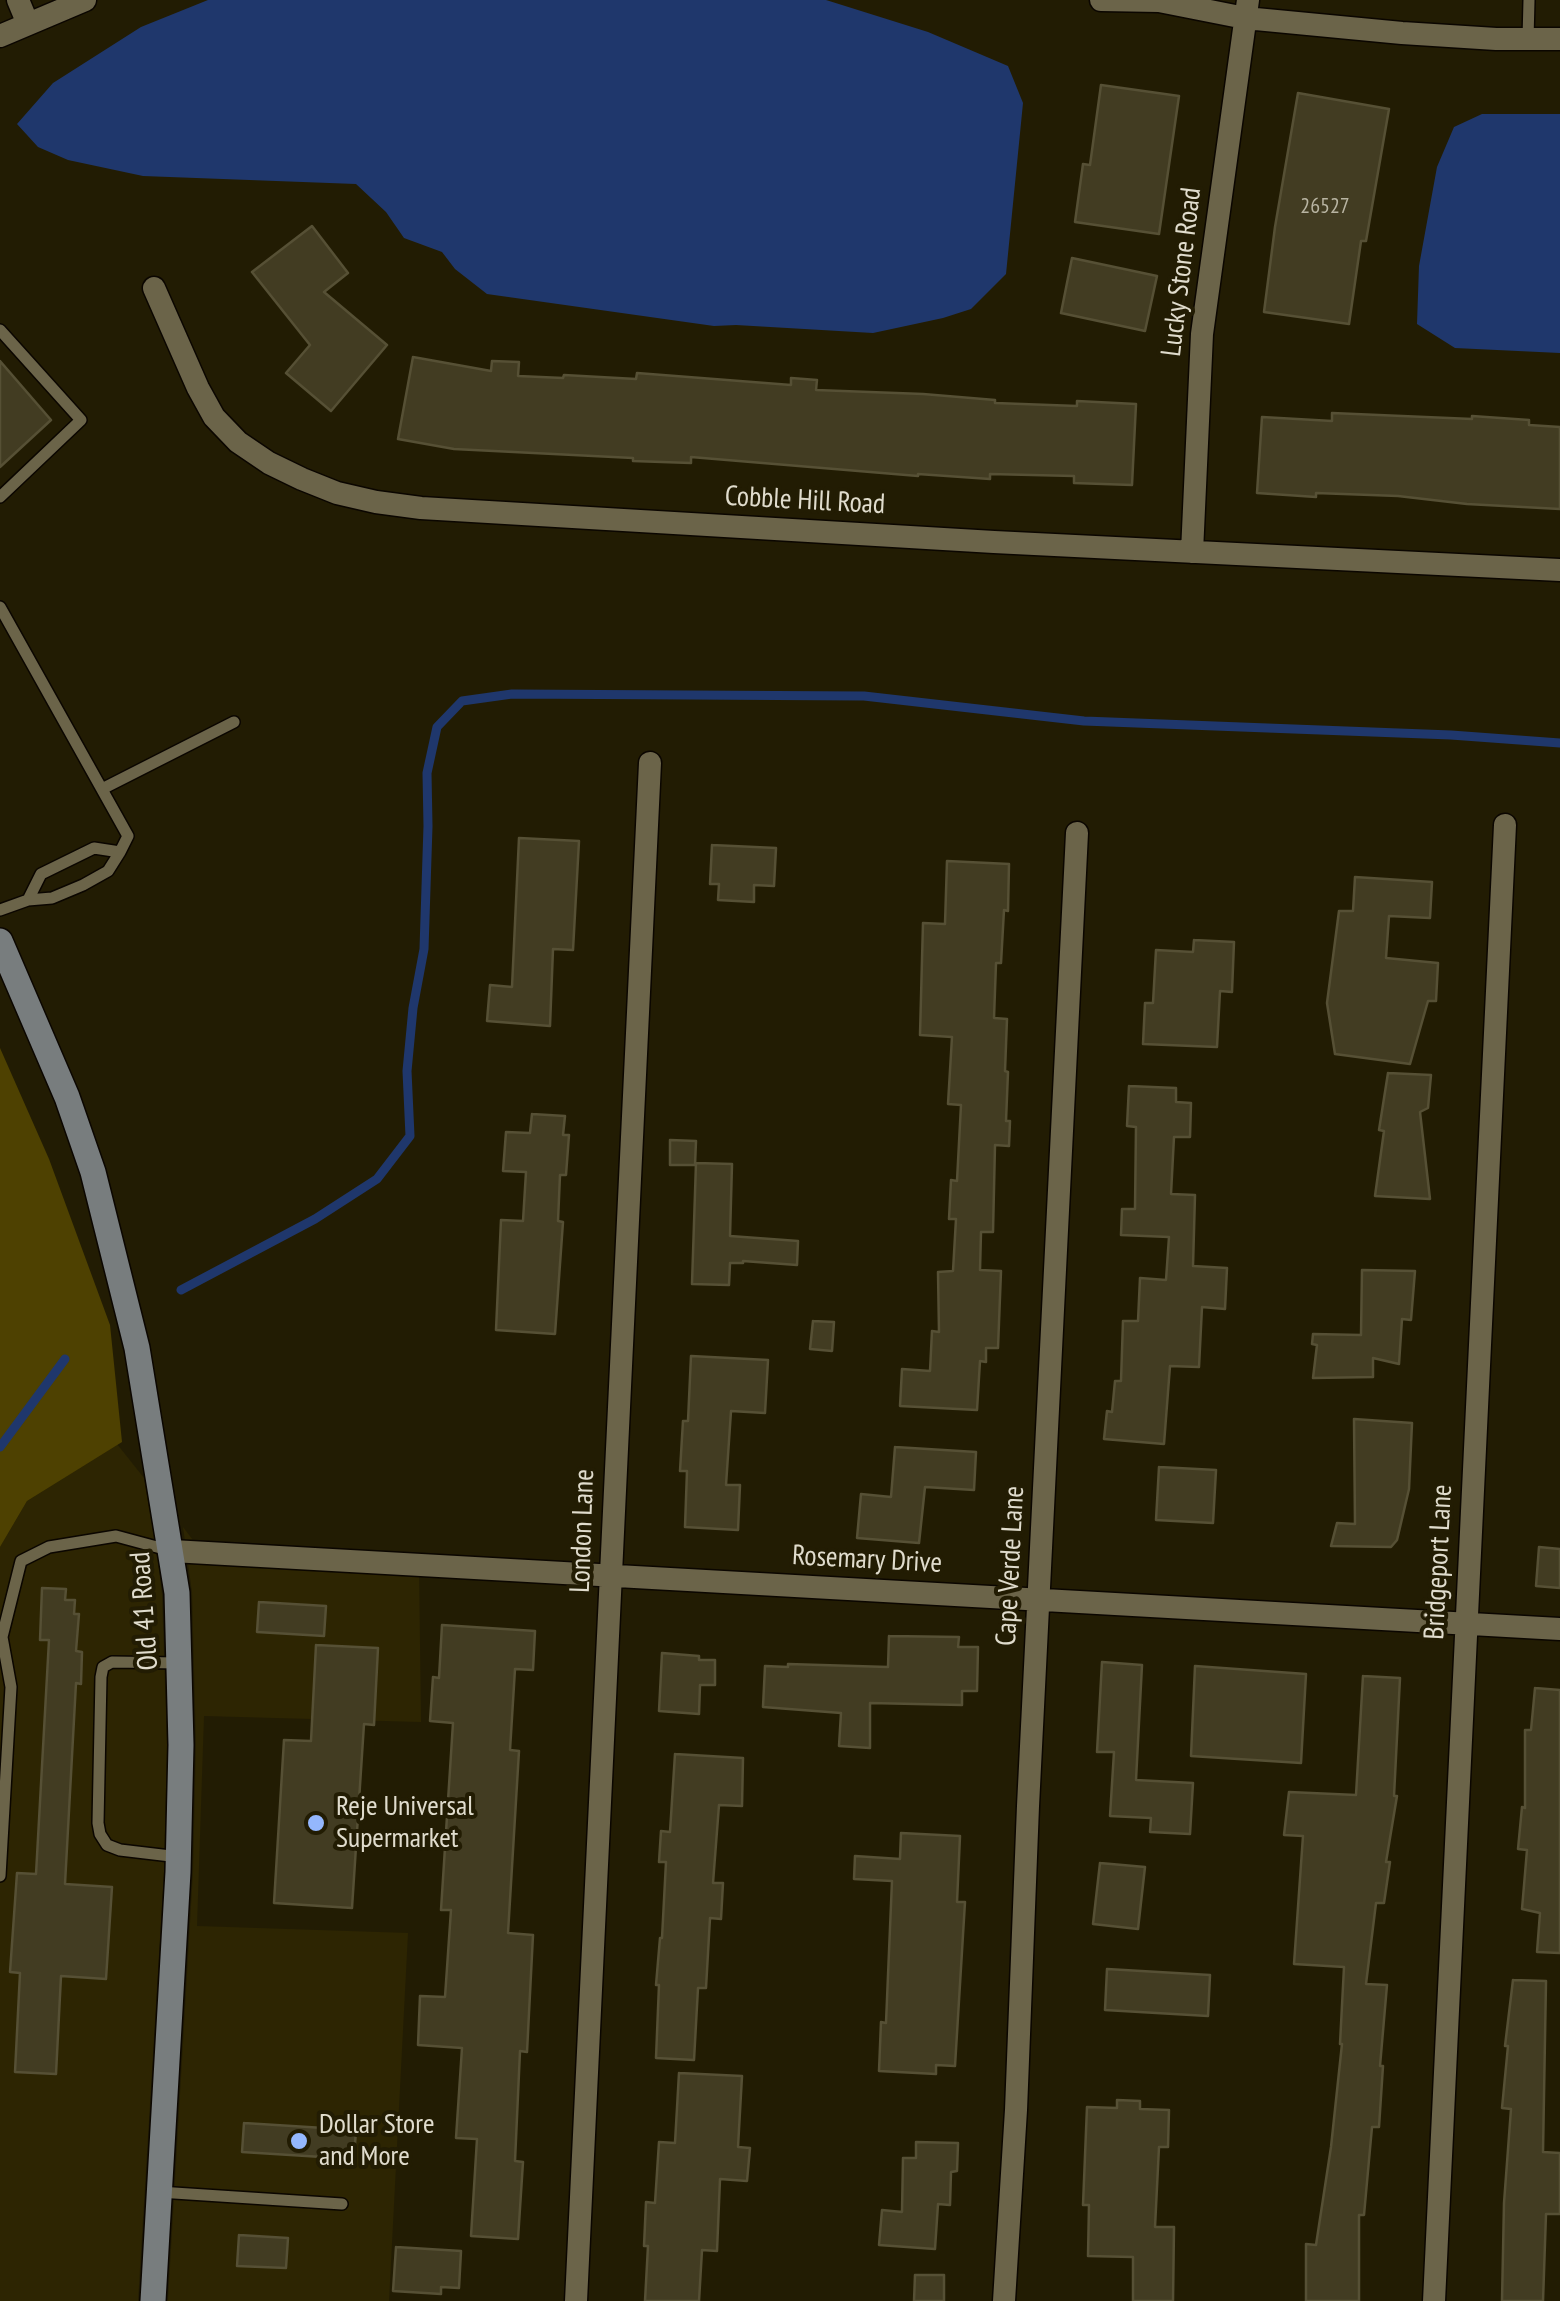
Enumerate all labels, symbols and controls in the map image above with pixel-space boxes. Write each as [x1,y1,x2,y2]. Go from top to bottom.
street label: Lucky Stone Road [1155,186,1209,358]
house number: 26527 [1300,194,1350,220]
street label: Cobble Hill Road [724,480,886,522]
street label: London Lane [564,1469,602,1593]
street label: Bridgeport Lane [1418,1484,1460,1640]
street label: Cape Verde Lane [990,1485,1032,1647]
street label: Rosemary Drive [791,1539,943,1581]
street label: Old 41 Road [124,1551,166,1671]
place label: Reje Universal Supermarket [336,1790,474,1856]
marker: Reje Universal Supermarket [305,1812,327,1834]
place label: Dollar Store and More [319,2108,434,2174]
marker: Dollar Store and More [288,2130,310,2152]

